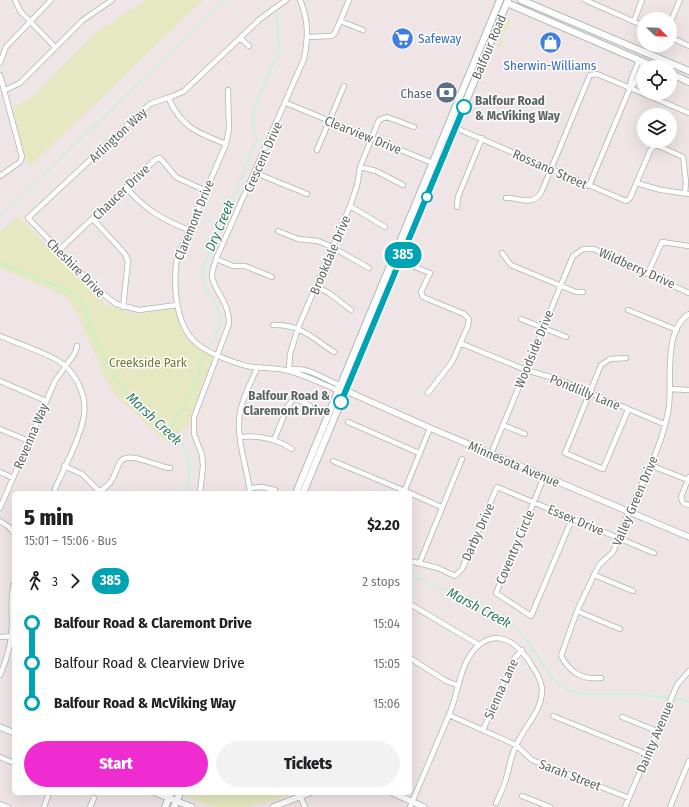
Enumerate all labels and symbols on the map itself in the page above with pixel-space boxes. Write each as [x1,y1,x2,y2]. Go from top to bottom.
street label: Balfour Road [469,12,509,82]
north arrow [637,12,677,52]
supermarket icon: Safeway [390,25,416,51]
shop icon: Sherwin-Williams [537,30,563,56]
place label: Safeway [418,31,462,46]
place label: Sherwin-Williams [504,58,597,73]
bank icon: Chase [434,80,460,106]
place label: Chase [400,86,432,101]
place label: Balfour Road & McViking Way [475,93,561,123]
marker: Balfour Road & McViking Way [456,99,472,115]
street label: Arlington Way [86,104,150,165]
street label: Clearview Drive [322,113,404,157]
street label: Crescent Drive [241,119,285,195]
street label: Rossano Street [511,146,590,192]
street label: Chaucer Drive [89,161,153,223]
street label: Claremont Drive [171,178,217,262]
unlabelled marker [421,191,433,203]
water label: Dry Creek [202,198,238,254]
street label: Brookdale Drive [307,213,353,297]
street label: Cheshire Drive [44,236,108,300]
line badge: 385 [380,242,426,268]
street label: Wildberry Drive [596,244,678,292]
street label: Woodside Drive [511,308,557,390]
park label: Creekside Park [109,355,188,370]
street label: Pondlilly Lane [548,371,622,413]
place label: Balfour Road & Claremont Drive [243,388,330,418]
water label: Marsh Creek [123,389,185,449]
marker: Balfour Road & Claremont Drive [333,394,349,410]
street label: Revenna Way [10,401,52,471]
street label: Minnesota Avenue [466,438,562,490]
street label: Valley Green Drive [609,454,661,548]
street label: Darby Drive [459,501,497,563]
street label: Essex Drive [546,501,606,539]
street label: Coventry Circle [493,508,537,586]
water label: Marsh Creek [444,584,514,632]
street label: Sienna Lane [481,656,521,722]
street label: Dainty Avenue [633,699,677,775]
street label: Sarah Street [537,756,604,794]

